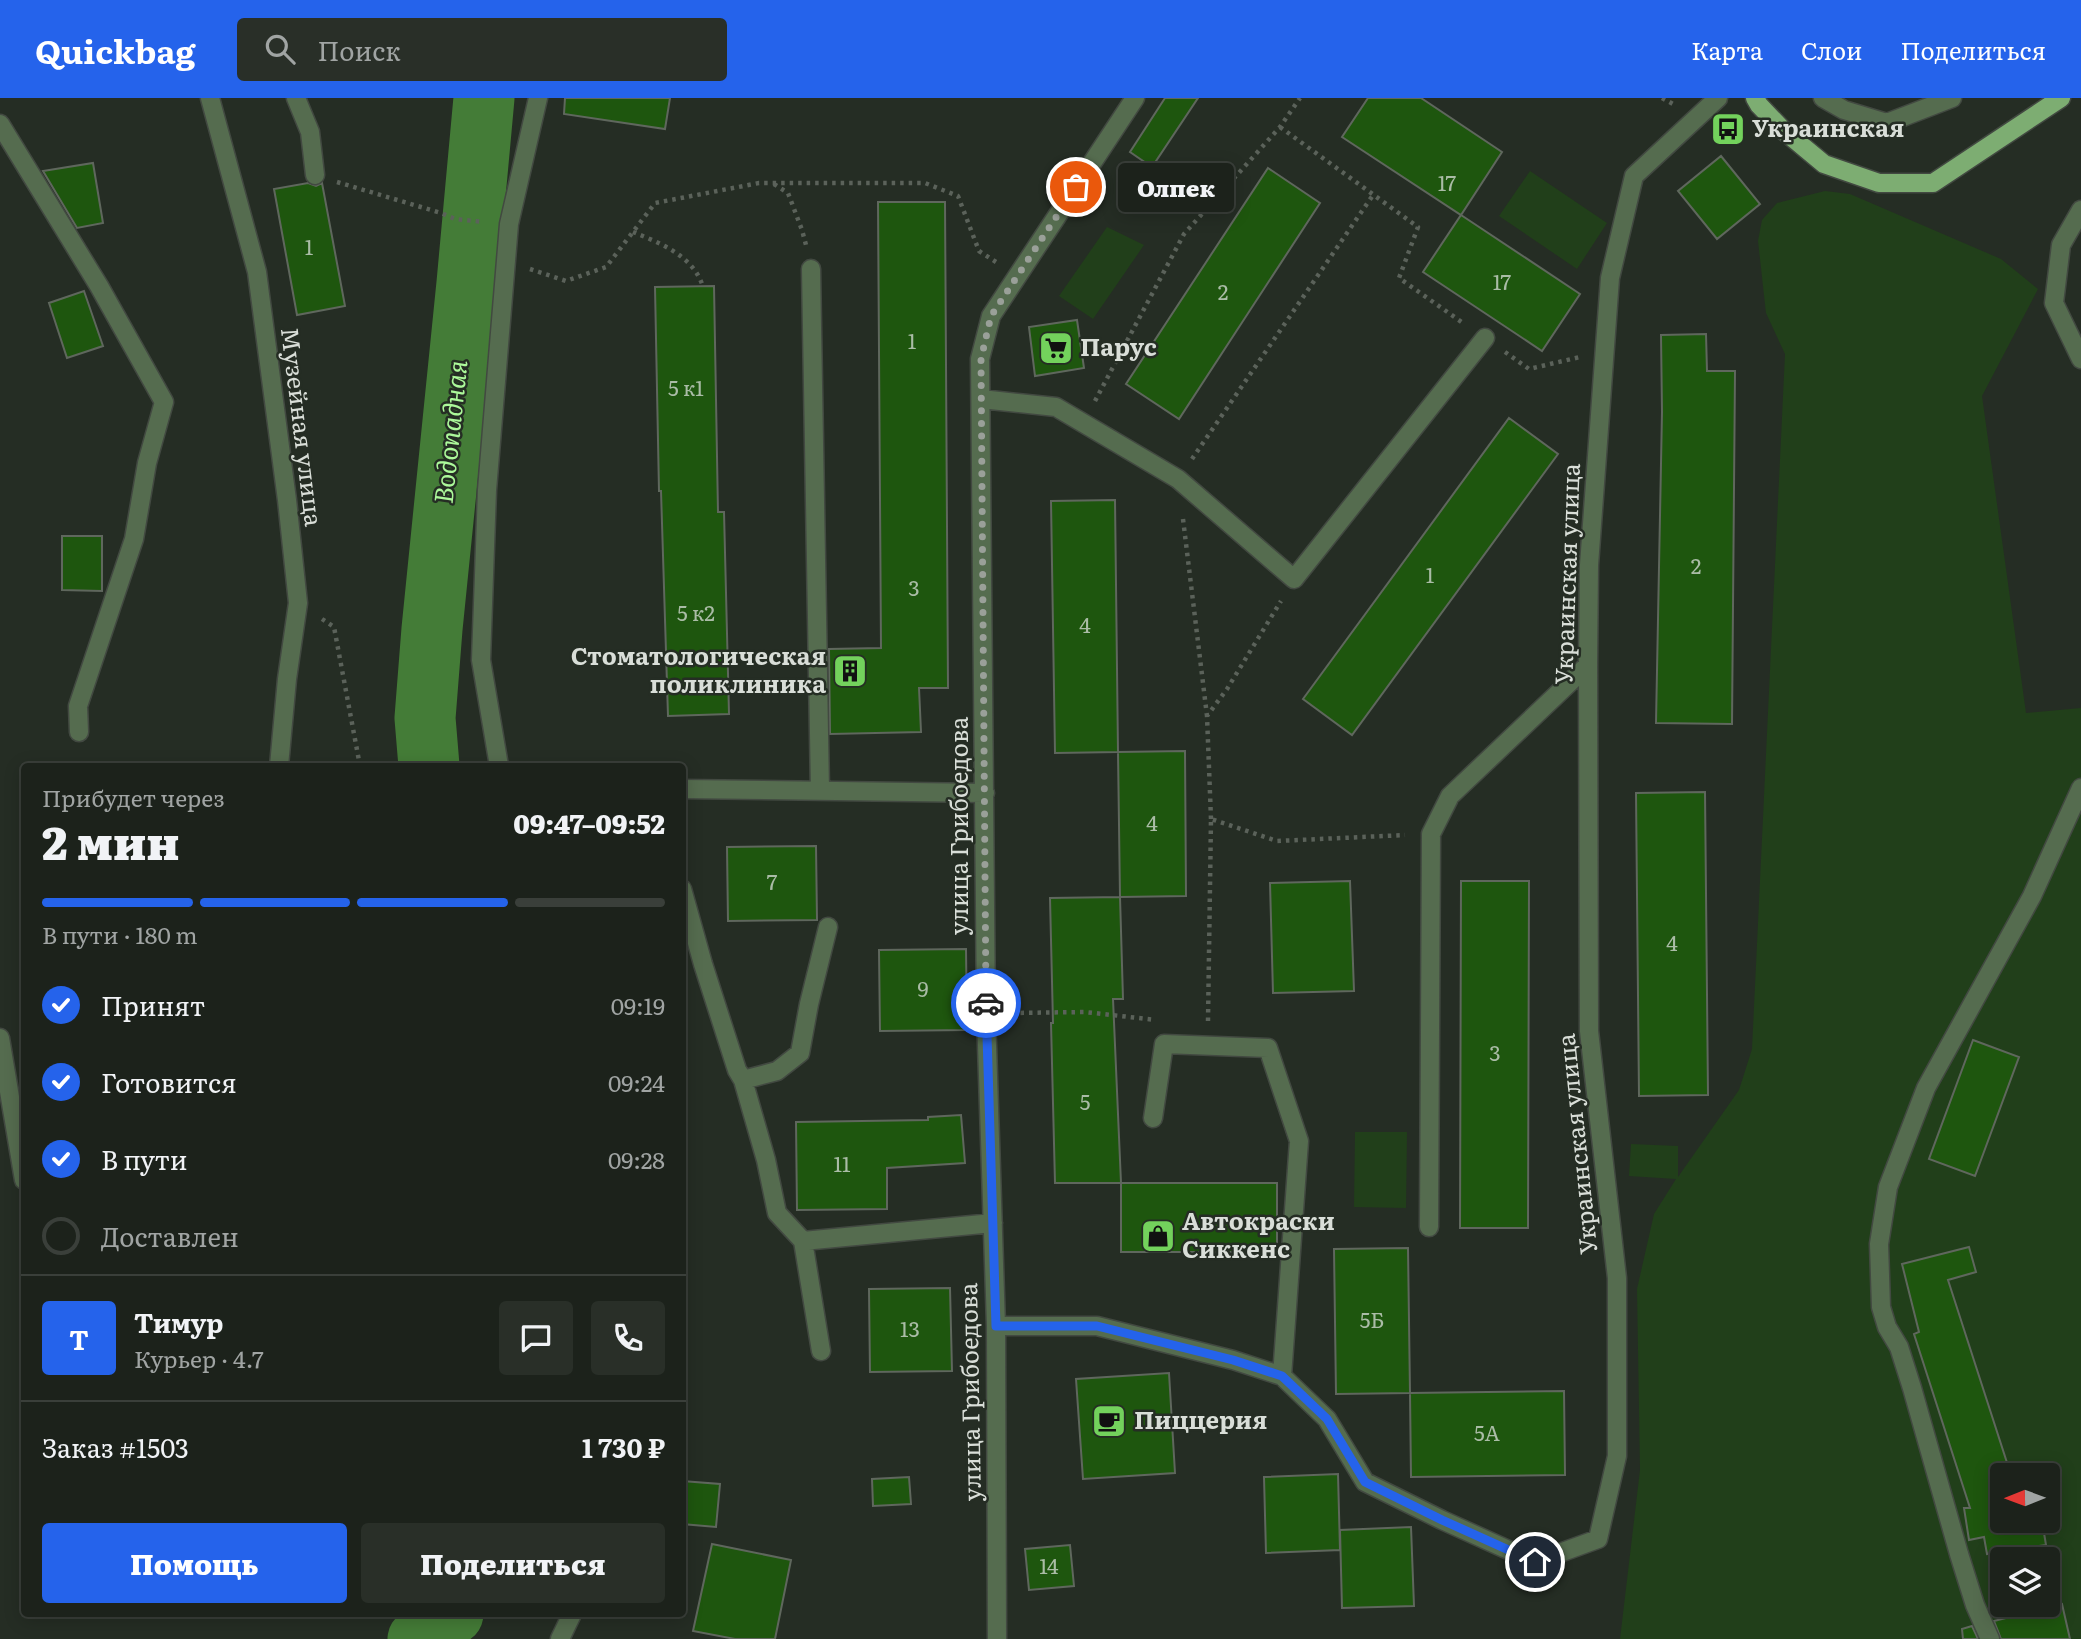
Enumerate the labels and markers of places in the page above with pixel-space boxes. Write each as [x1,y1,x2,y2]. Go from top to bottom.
place label: Украинская [1752,109,1904,144]
bus stop icon: Украинская [1709,110,1747,148]
pin [1046,157,1106,217]
callout: Олпек [1118,162,1234,212]
place label: Парус [1080,328,1157,363]
supermarket icon: Парус [1037,329,1075,367]
place label: Стоматологическая поликлиника [571,637,826,700]
building icon: Стоматологическая поликлиника [831,652,869,690]
place label: Автокраски Сиккенс [1182,1202,1335,1265]
shop icon: Автокраски Сиккенс [1139,1217,1177,1255]
place label: Пиццерия [1134,1401,1267,1436]
cafe icon: Пиццерия [1090,1402,1128,1440]
pin [1505,1532,1565,1592]

